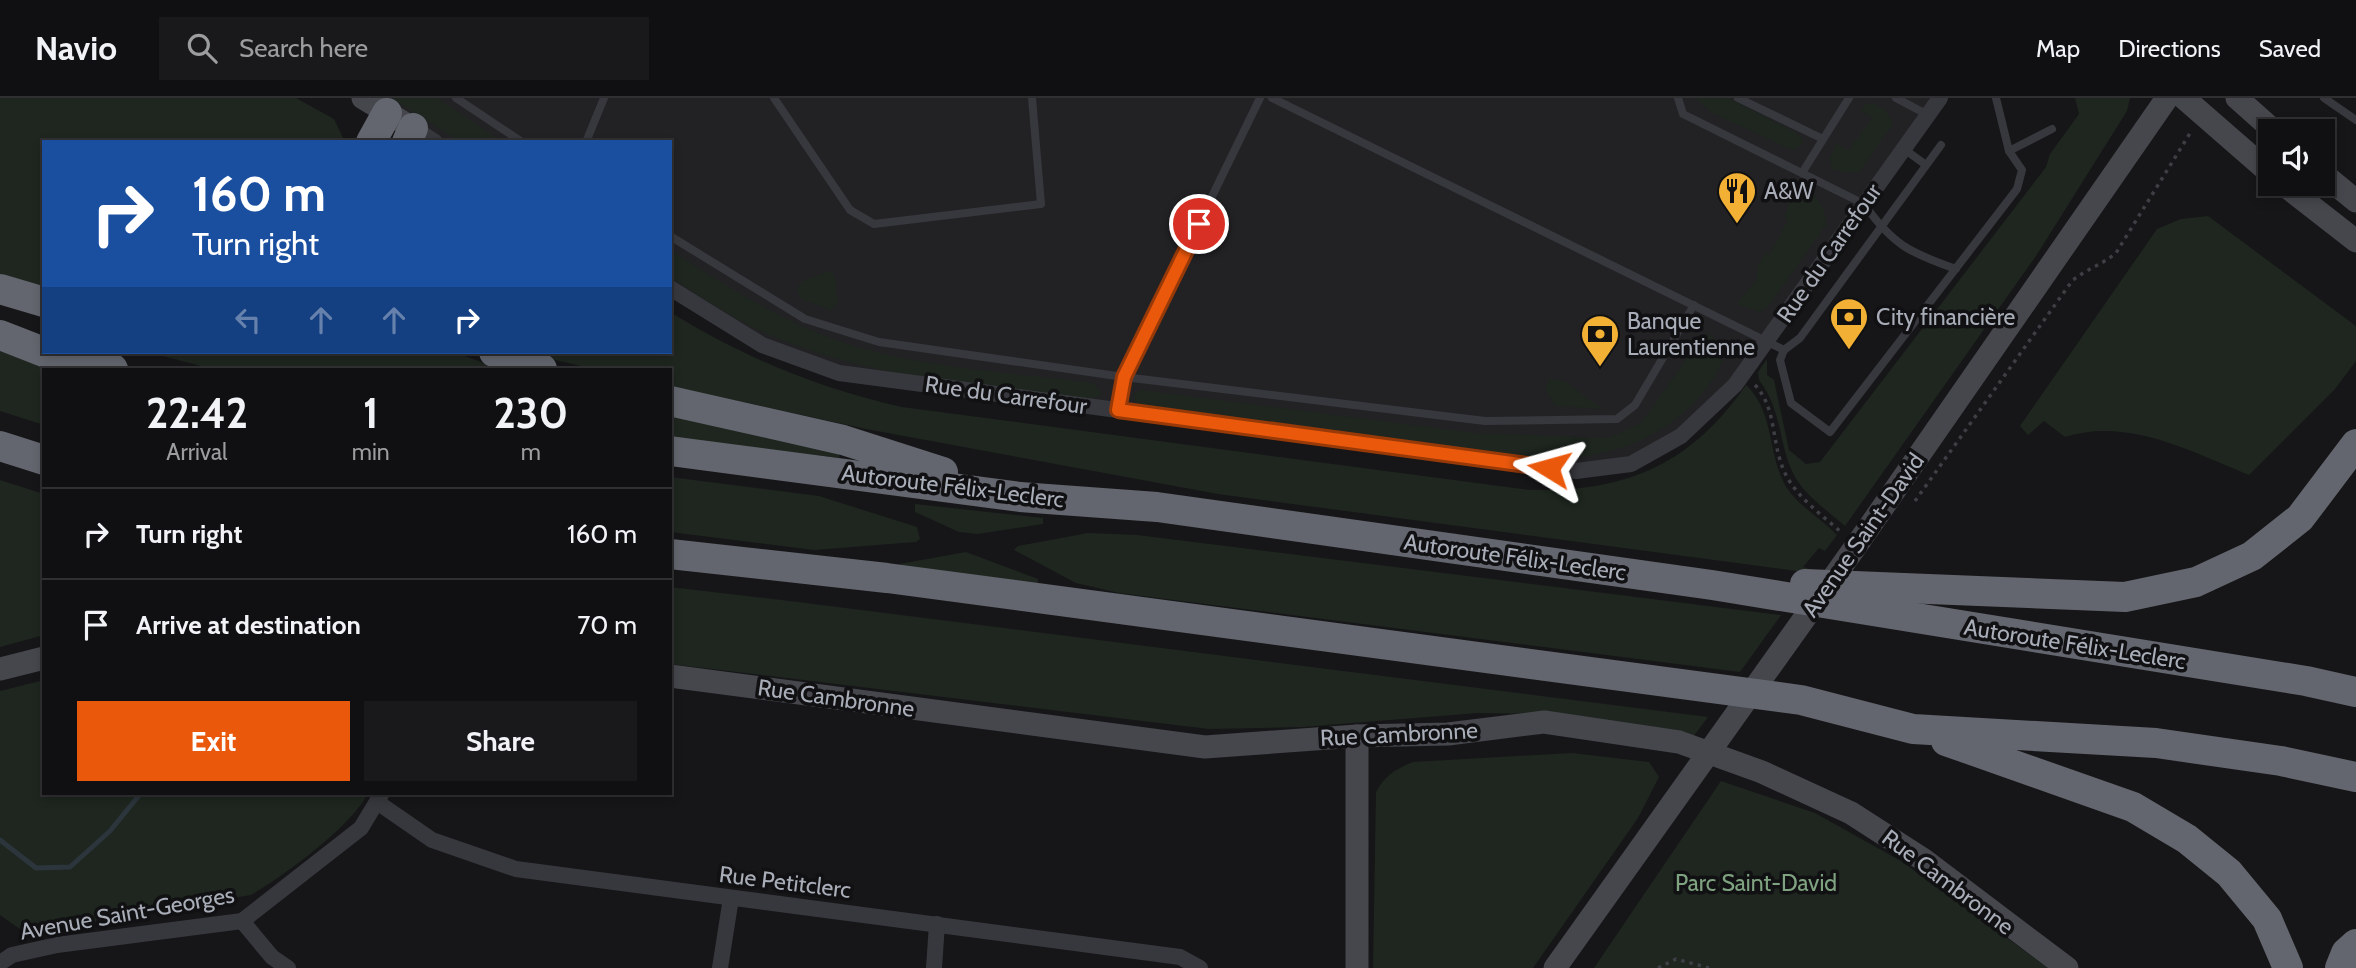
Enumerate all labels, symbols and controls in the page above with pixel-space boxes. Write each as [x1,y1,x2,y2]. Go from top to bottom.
search box [159,17,649,80]
text: Navio [35,28,117,68]
icon: search [183,29,221,67]
text: Search here [239,32,368,64]
text: Map [2036,34,2080,63]
text: Directions [2118,34,2221,63]
text: Saved [2259,34,2321,63]
map controls [2258,119,2335,196]
button: sound [2258,119,2335,196]
text: 160 m [192,164,326,223]
icon: right [77,168,168,259]
restaurant icon: A&W [1716,170,1758,225]
place label: A&W [1764,177,1814,205]
street label: Rue du Carrefour [1771,178,1888,328]
pin [1169,194,1229,254]
icon: arrive [1180,205,1218,243]
text: Turn right [192,224,319,263]
bank icon: City financière [1828,296,1870,351]
icon: left [229,301,267,339]
icon: ahead [302,301,340,339]
icon: ahead [375,301,413,339]
icon: right [448,301,486,339]
place label: City financière [1876,303,2016,331]
place label: Banque Laurentienne [1627,307,1755,361]
bank icon: Banque Laurentienne [1579,313,1621,368]
street label: Rue du Carrefour [923,370,1089,420]
text: 22:42 [146,387,248,439]
text: 1 [363,387,379,439]
text: 230 [494,387,568,439]
position arrow [1512,431,1586,505]
text: Arrival [166,438,228,466]
text: min [352,438,390,466]
text: m [521,438,541,466]
street label: Avenue Saint-David [1796,448,1930,622]
street label: Autoroute Félix-Leclerc [840,458,1066,514]
icon: right [77,515,115,553]
text: Turn right [136,518,242,550]
text: 160 m [567,518,637,550]
street label: Autoroute Félix-Leclerc [1402,528,1628,586]
icon: arrive [77,606,115,644]
text: Arrive at destination [136,609,361,641]
text: 70 m [577,609,637,641]
street label: Autoroute Félix-Leclerc [1962,613,2188,675]
street label: Rue Cambronne [756,673,916,723]
button: Exit [77,701,350,781]
button: Share [364,701,637,781]
street label: Rue Cambronne [1319,716,1479,752]
street label: Rue Cambronne [1877,823,2020,941]
street label: Rue Petitclerc [718,860,852,904]
park label: Parc Saint-David [1675,869,1837,897]
street label: Avenue Saint-Georges [18,880,236,946]

